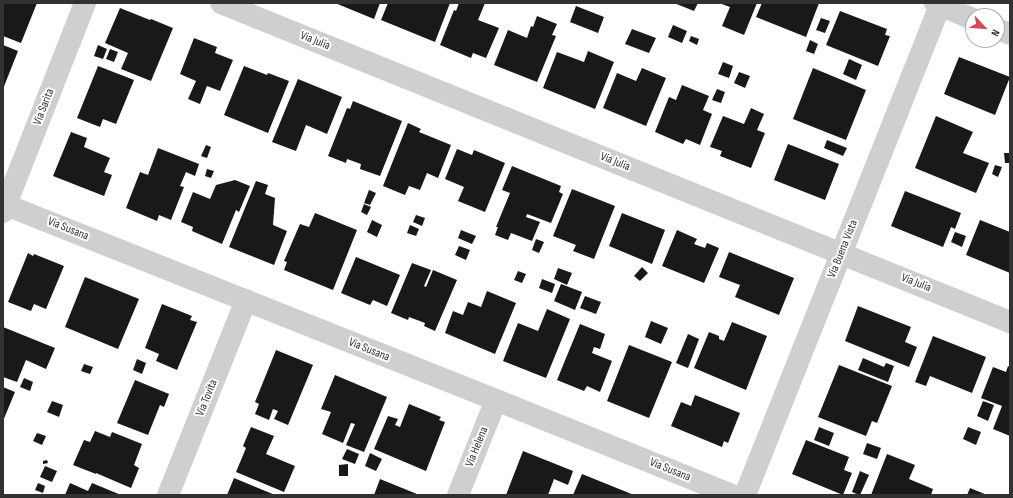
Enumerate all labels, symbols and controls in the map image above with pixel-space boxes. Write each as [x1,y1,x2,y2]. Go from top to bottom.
north arrow [965,8,1005,48]
text: N [988,28,1002,39]
street label: Via Julia [298,29,332,53]
street label: Via Sarita [31,87,57,127]
street label: Via Julia [598,150,632,174]
street label: Via Susana [45,214,91,244]
street label: Via Buena Vista [825,218,861,280]
street label: Via Julia [899,271,933,295]
street label: Via Susana [346,335,392,365]
street label: Via Tovita [193,378,221,418]
street label: Via Helena [462,425,492,469]
street label: Via Susana [647,455,693,485]

